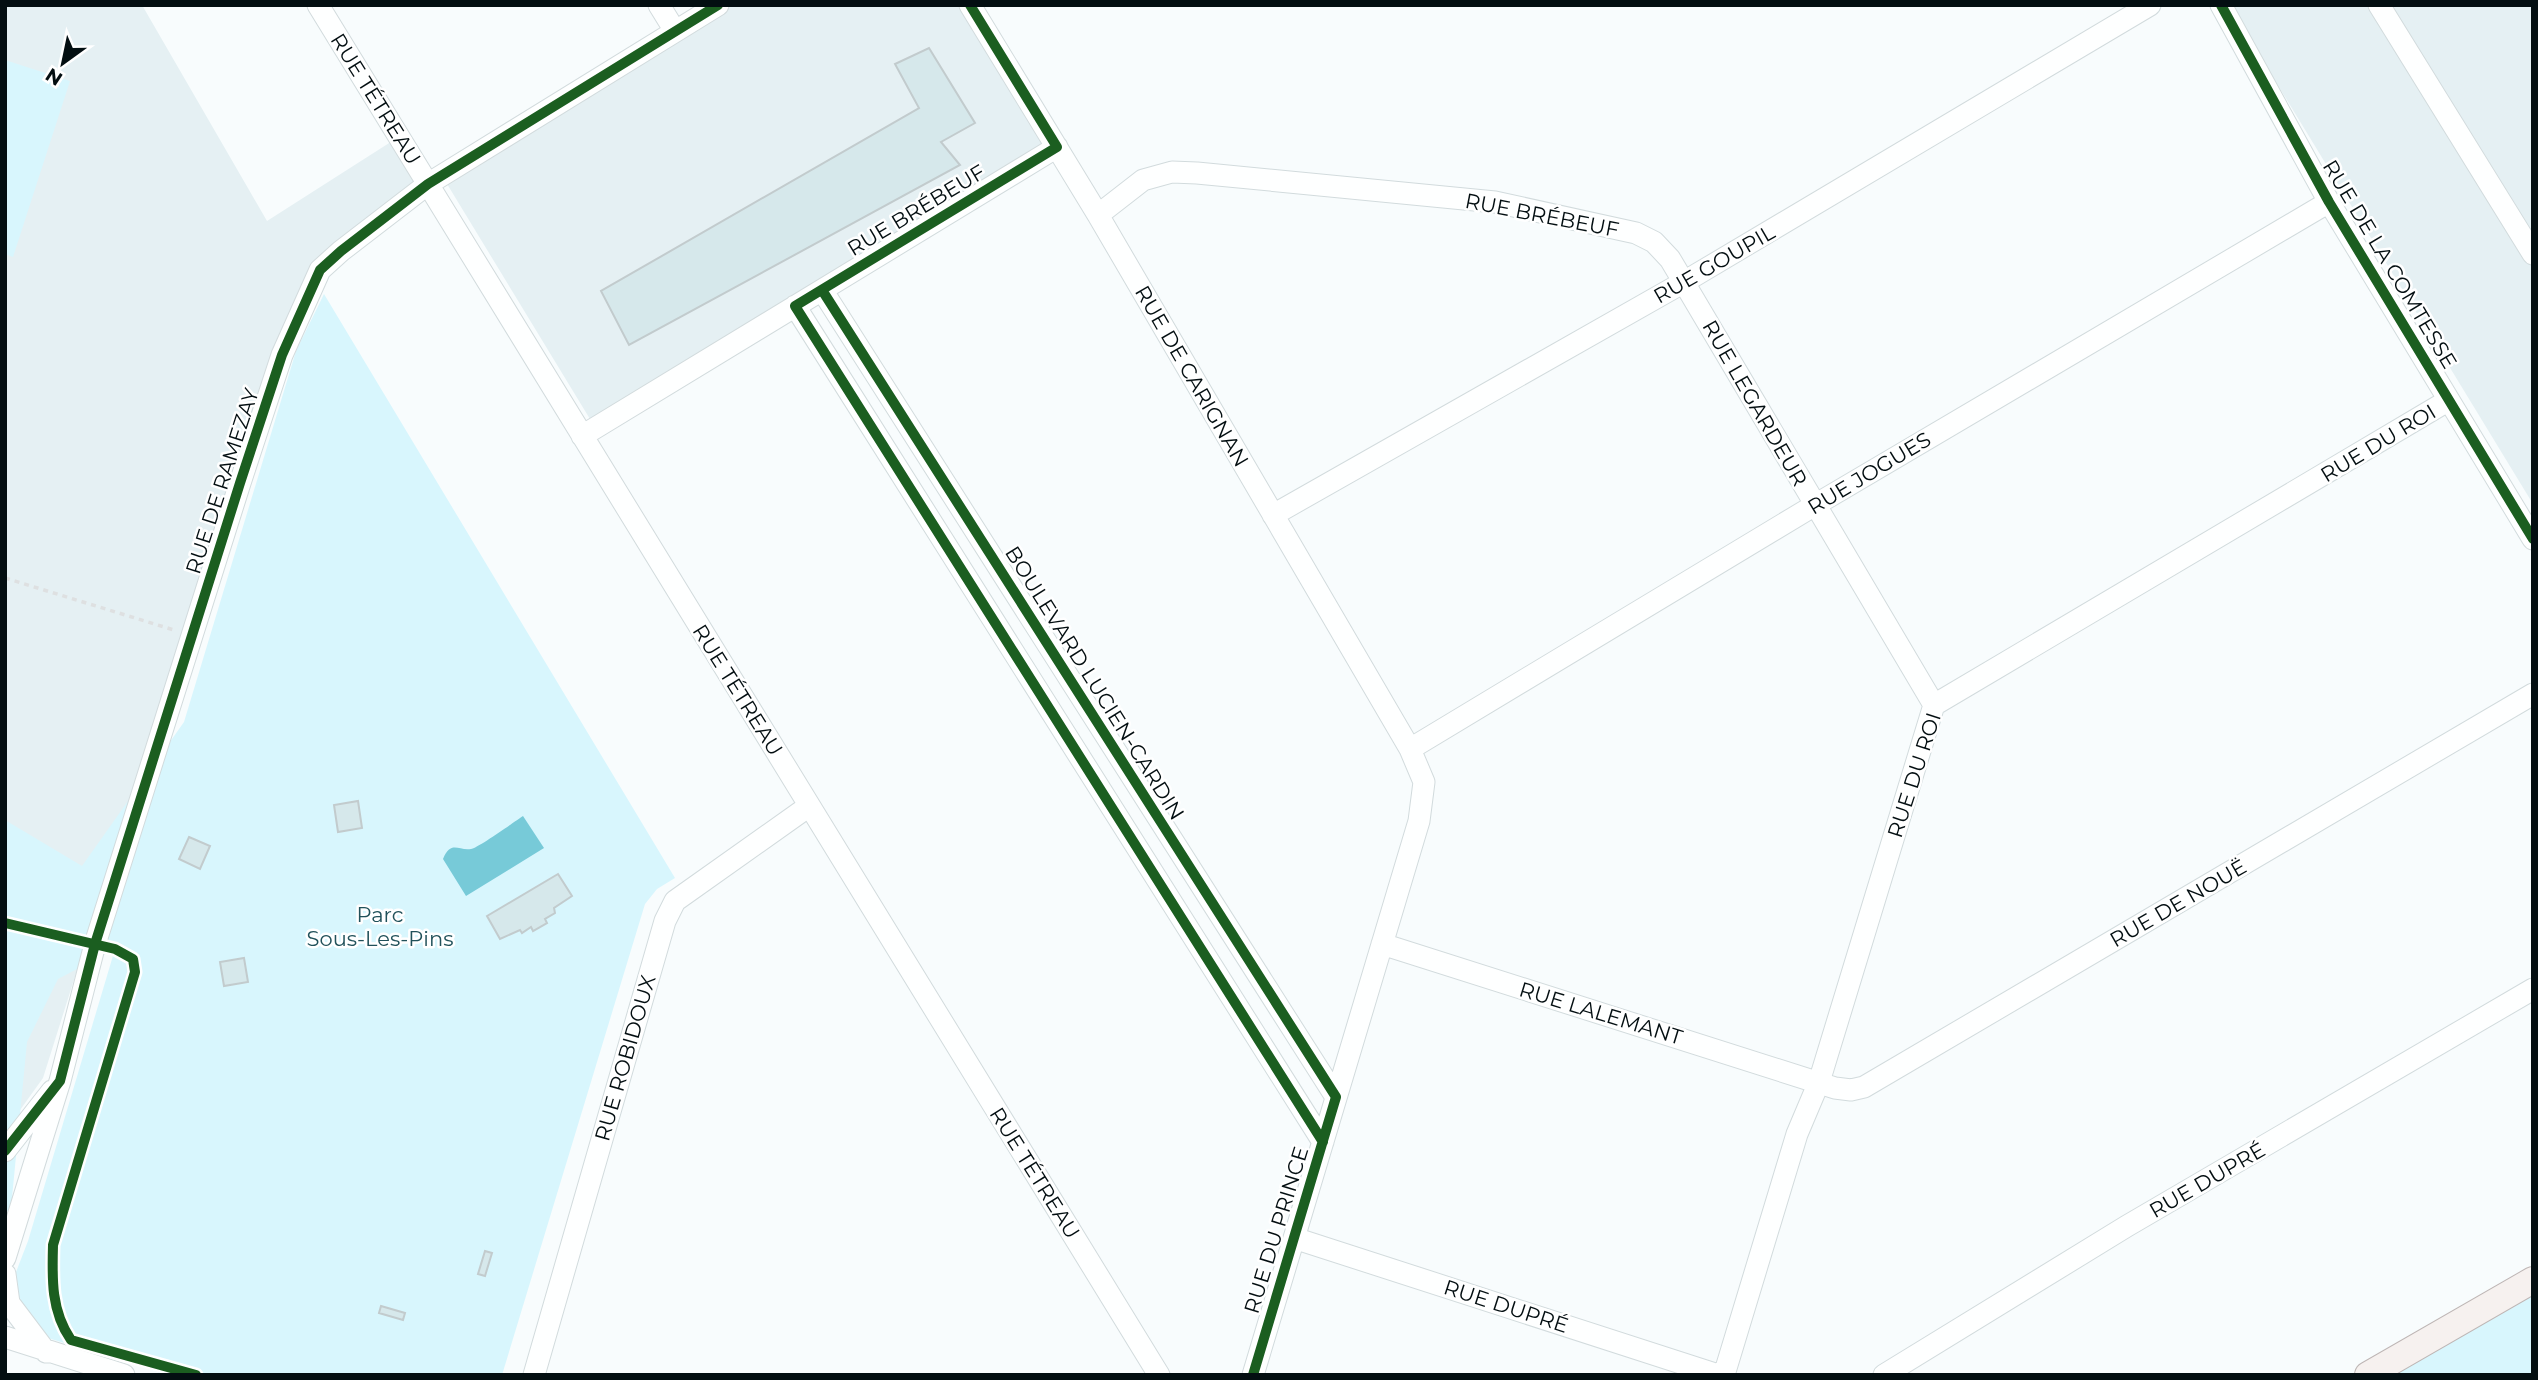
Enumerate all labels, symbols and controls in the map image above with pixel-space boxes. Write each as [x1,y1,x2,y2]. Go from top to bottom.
north arrow [28,28,98,98]
street label: RUE TÉTREAU [326,29,426,169]
text: N [41,63,67,91]
street label: RUE DE LA COMTESSE [2318,155,2462,373]
street label: RUE BRÉBEUF [843,159,989,261]
street label: RUE BRÉBEUF [1463,188,1621,242]
street label: RUE GOUPIL [1649,219,1779,309]
street label: RUE DE CARIGNAN [1130,281,1254,471]
street label: RUE LEGARDEUR [1697,316,1813,490]
street label: RUE DE RAMEZAY [180,384,264,577]
street label: RUE DU ROI [2316,399,2440,487]
street label: RUE JOGUES [1803,426,1935,520]
street label: BOULEVARD LUCIEN-CARDIN [1000,542,1190,824]
street label: RUE TÉTREAU [688,620,788,760]
street label: RUE DU ROI [1882,709,1946,841]
street label: RUE DE NOUË [2105,854,2251,952]
park label: Parc Sous-Les-Pins [307,902,453,951]
street label: RUE ROBIDOUX [589,972,661,1144]
street label: RUE LALEMANT [1516,976,1686,1050]
street label: RUE TÉTREAU [985,1103,1085,1243]
street label: RUE DUPRÉ [2145,1137,2269,1223]
street label: RUE DU PRINCE [1239,1144,1313,1316]
street label: RUE DUPRÉ [1441,1274,1571,1338]

